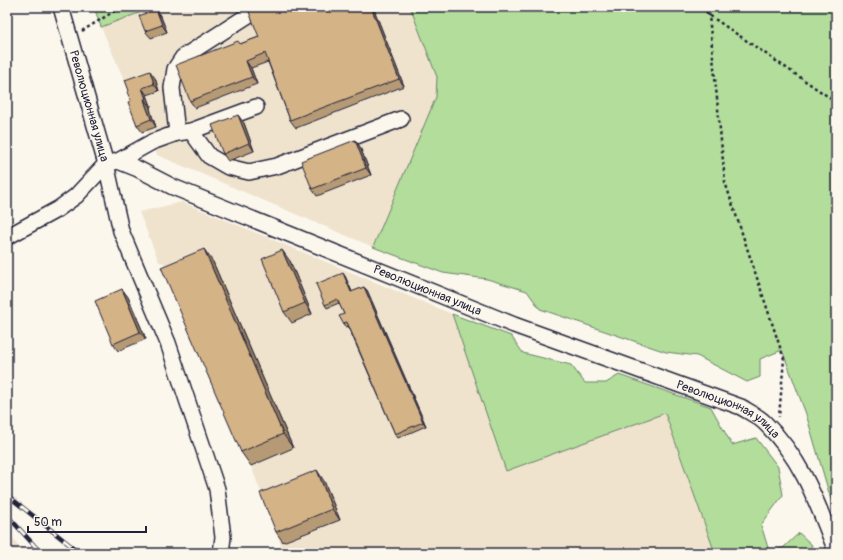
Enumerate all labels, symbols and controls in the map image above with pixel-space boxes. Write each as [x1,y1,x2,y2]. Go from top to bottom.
street label: Революционная улица [66,49,113,164]
street label: Революционная улица [372,262,484,319]
street label: Революционная улица [675,377,783,442]
scale bar [28,508,146,534]
text: 50 m [34,515,62,530]

